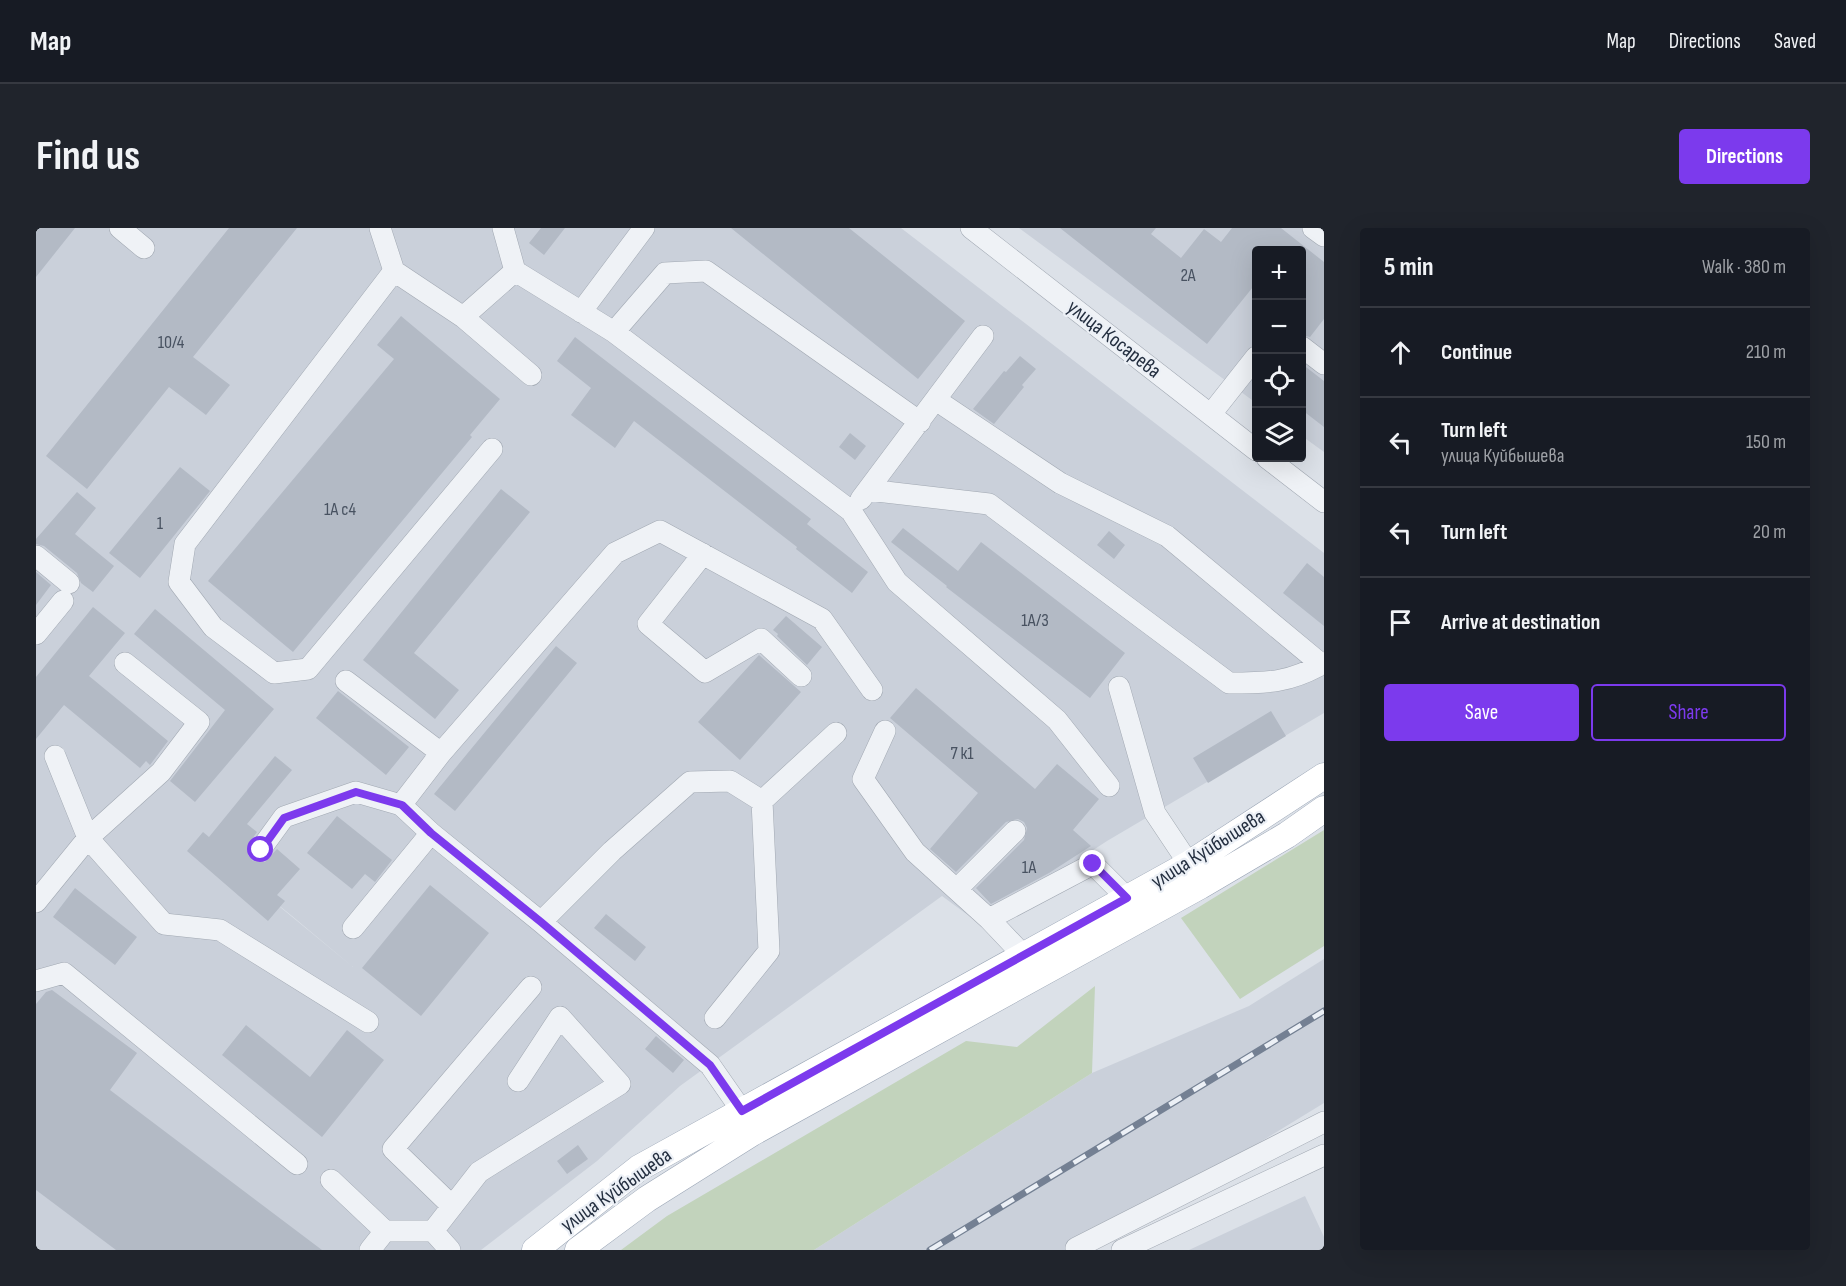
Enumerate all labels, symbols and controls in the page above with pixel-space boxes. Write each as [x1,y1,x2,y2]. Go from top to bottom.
text: Map [30,25,71,58]
text: Map [1606,29,1636,54]
text: Directions [1669,29,1741,54]
text: Saved [1774,29,1816,54]
button: Directions [1679,129,1810,184]
text: Find us [36,131,140,182]
map controls [1252,246,1306,462]
button: + [1252,246,1306,300]
text: 5 min [1384,252,1434,283]
text: Walk · 380 m [1702,255,1786,279]
house number: 2А [1180,265,1196,286]
street label: улица Косарева [1062,295,1166,383]
button: − [1252,300,1306,354]
house number: 10/4 [158,332,185,353]
icon: ahead [1384,336,1417,369]
text: Continue [1441,339,1512,366]
text: 210 m [1746,340,1786,364]
button: locate [1252,354,1306,408]
button: layers [1252,408,1306,462]
text: Turn left [1441,417,1507,444]
icon: left [1384,426,1417,459]
text: 150 m [1746,430,1786,454]
text: улица Куйбышева [1441,444,1564,468]
house number: 1А с4 [324,499,356,520]
house number: 1 [157,513,164,534]
icon: left [1384,516,1417,549]
text: Turn left [1441,519,1507,546]
text: 20 m [1753,520,1786,544]
icon: arrive [1384,606,1417,639]
text: Arrive at destination [1441,609,1600,636]
house number: 1А/3 [1021,610,1049,631]
button: Save [1384,684,1579,741]
button: Share [1591,684,1786,741]
house number: 7 к1 [950,743,974,764]
street label: улица Куйбышева [1146,804,1270,894]
route start [247,836,273,862]
route end [1079,850,1105,876]
house number: 1А [1022,857,1036,878]
street label: улица Куйбышева [556,1143,676,1237]

